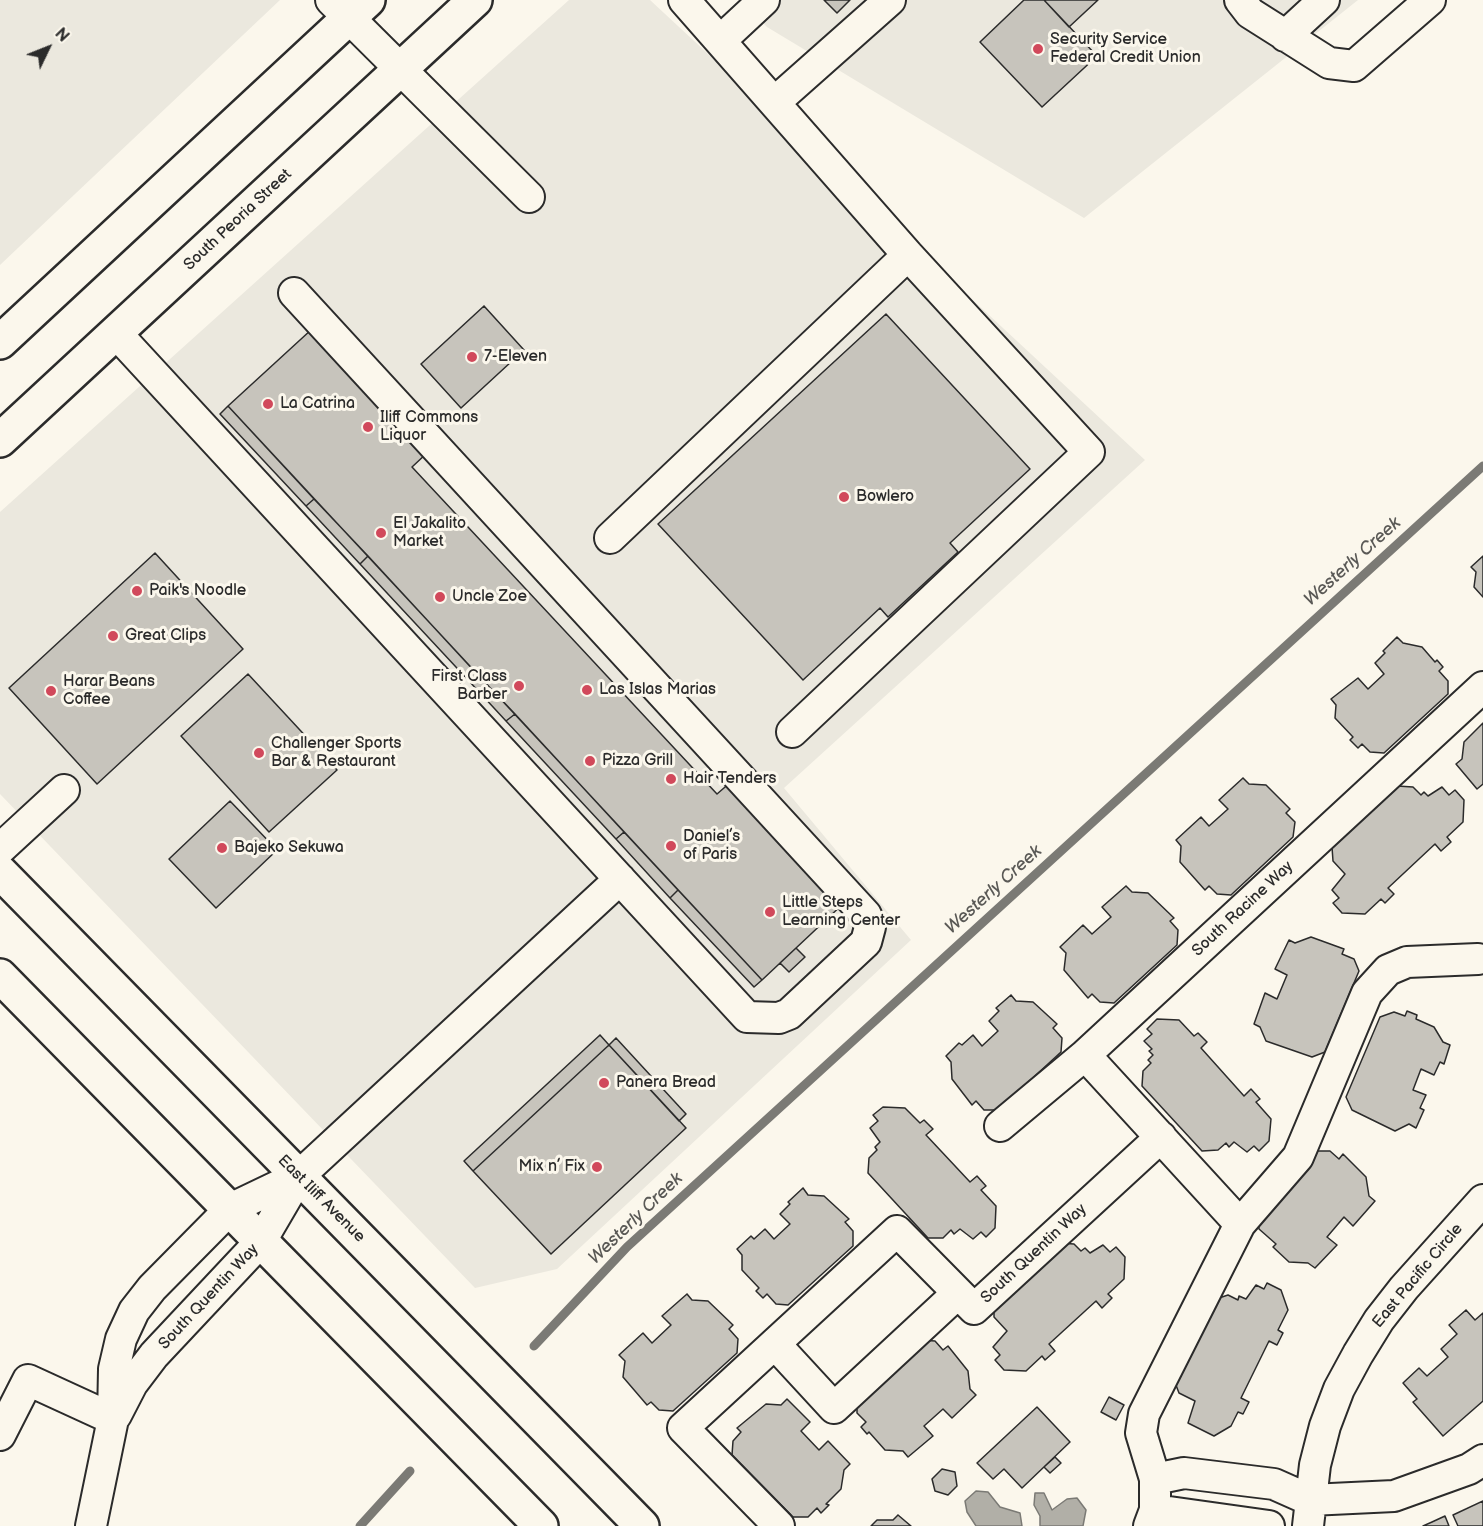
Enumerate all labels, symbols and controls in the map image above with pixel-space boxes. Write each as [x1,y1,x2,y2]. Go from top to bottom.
north arrow [18,18,78,78]
text: N [50,25,73,46]
place label: Security Service Federal Credit Union [1050,30,1201,68]
marker: Security Service Federal Credit Union [1031,42,1045,56]
street label: South Peoria Street [180,165,296,275]
place label: 7-Eleven [484,347,547,367]
marker: 7-Eleven [465,350,479,364]
place label: La Catrina [280,394,355,414]
marker: La Catrina [261,397,275,411]
place label: Iliff Commons Liquor [380,408,478,446]
marker: Iliff Commons Liquor [361,420,375,434]
place label: Bowlero [856,487,914,507]
marker: Bowlero [837,490,851,504]
water label: Westerly Creek [1300,513,1406,611]
place label: El Jakalito Market [393,514,466,552]
marker: El Jakalito Market [374,526,388,540]
place label: Paik's Noodle [149,581,246,601]
marker: Paik's Noodle [130,584,144,598]
place label: Uncle Zoe [452,587,527,607]
marker: Uncle Zoe [433,590,447,604]
place label: Great Clips [125,626,206,646]
marker: Great Clips [106,629,120,643]
place label: First Class Barber [431,667,507,705]
place label: Harar Beans Coffee [63,672,155,710]
marker: First Class Barber [512,679,526,693]
place label: Las Islas Marias [599,680,716,700]
marker: Las Islas Marias [580,683,594,697]
marker: Harar Beans Coffee [44,684,58,698]
place label: Challenger Sports Bar & Restaurant [271,734,401,772]
marker: Challenger Sports Bar & Restaurant [252,746,266,760]
place label: Pizza Grill [602,751,673,771]
marker: Pizza Grill [583,754,597,768]
place label: Hair Tenders [683,769,776,789]
marker: Hair Tenders [664,772,678,786]
place label: Daniel’s of Paris [683,827,740,865]
place label: Bajeko Sekuwa [234,838,344,858]
marker: Daniel’s of Paris [664,839,678,853]
marker: Bajeko Sekuwa [215,841,229,855]
water label: Westerly Creek [941,841,1047,939]
street label: South Racine Way [1189,857,1297,961]
place label: Little Steps Learning Center [782,893,900,931]
marker: Little Steps Learning Center [763,905,777,919]
place label: Panera Bread [616,1073,716,1093]
marker: Panera Bread [597,1076,611,1090]
street label: East Iliff Avenue [273,1151,369,1247]
place label: Mix n’ Fix [519,1157,585,1177]
marker: Mix n’ Fix [590,1160,604,1174]
water label: Westerly Creek [584,1169,688,1269]
street label: South Quentin Way [977,1200,1091,1308]
street label: East Pacific Circle [1369,1220,1467,1332]
street label: South Quentin Way [155,1240,263,1354]

